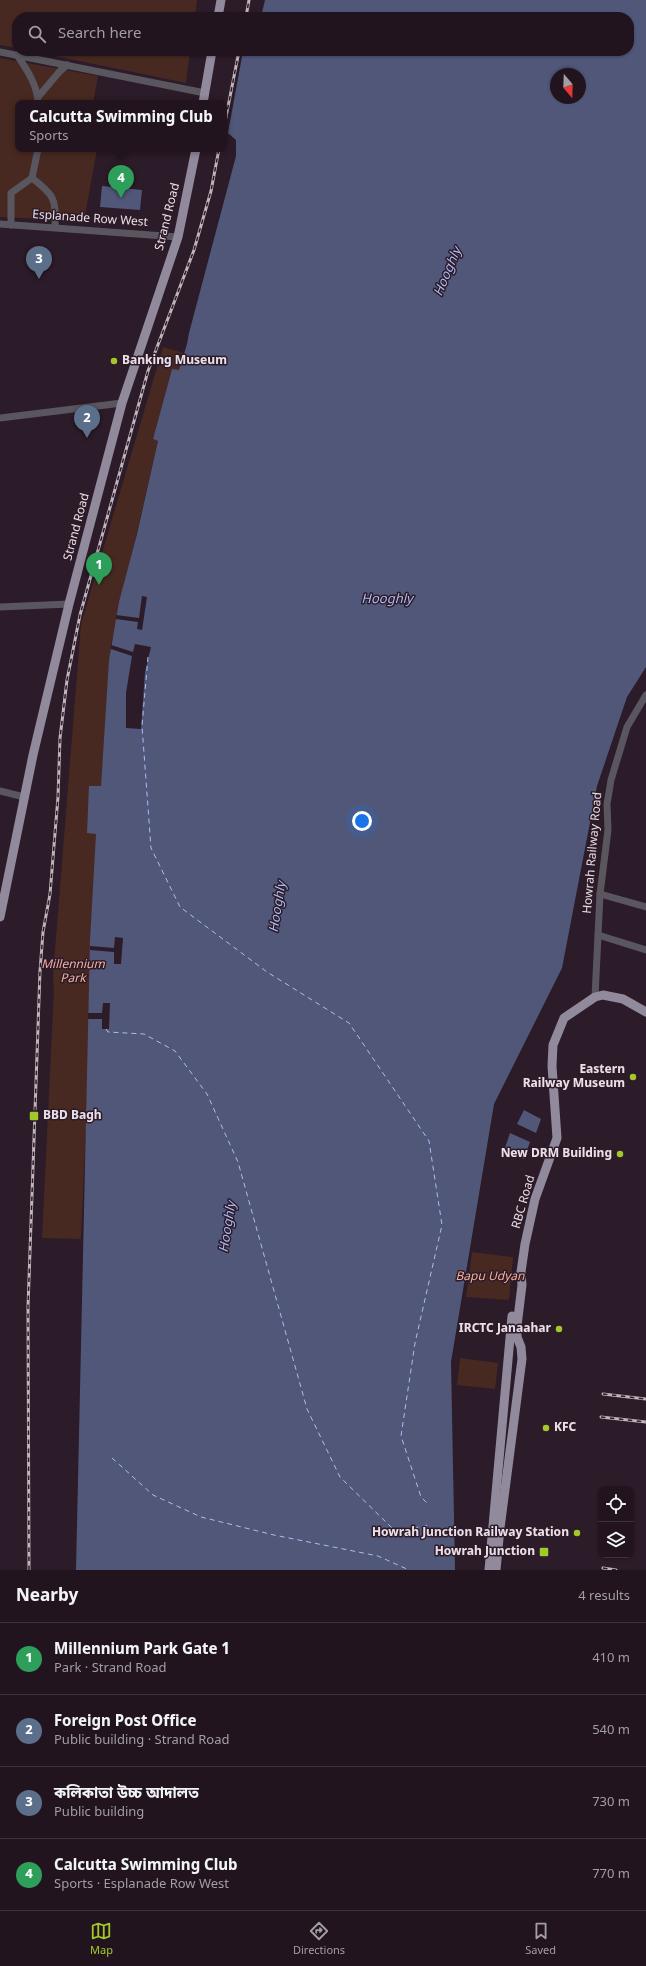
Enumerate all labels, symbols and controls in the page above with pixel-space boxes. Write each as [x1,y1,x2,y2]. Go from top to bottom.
search box [12,12,634,56]
icon: search [26,23,48,45]
text: Search here [58,24,141,44]
north arrow [550,68,586,104]
popup [15,100,227,152]
text: Calcutta Swimming Club [29,108,213,128]
text: Sports [29,128,68,145]
pin: 4 [108,165,134,198]
street label: Strand Road [152,182,184,252]
street label: Esplanade Row West [32,207,149,231]
water label: Hooghly [430,243,467,299]
pin: 3 [26,246,52,279]
place label: Banking Museum [122,353,227,369]
marker: Banking Museum [109,356,119,366]
pin: 2 [74,405,100,438]
street label: Strand Road [60,492,94,562]
pin: 1 [86,552,112,585]
water label: Hooghly [361,591,415,608]
street label: Howrah Railway Road [580,792,606,914]
your location [352,811,372,831]
water label: Hooghly [266,878,291,934]
park label: Millennium Park [41,957,106,987]
place label: Eastern Railway Museum [523,1062,625,1092]
marker: Eastern Railway Museum [628,1072,638,1082]
place label: BBD Bagh [43,1108,102,1124]
marker: BBD Bagh [28,1110,40,1122]
place label: New DRM Building [501,1146,612,1162]
marker: New DRM Building [615,1149,625,1159]
street label: RBC Road [509,1173,539,1231]
water label: Hooghly [216,1198,241,1254]
park label: Bapu Udyan [456,1269,525,1285]
place label: IRCTC Janaahar [459,1321,552,1337]
marker: IRCTC Janaahar [554,1324,564,1334]
place label: KFC [554,1420,576,1436]
marker: KFC [541,1423,551,1433]
map controls [598,1486,634,1558]
button: locate [598,1486,634,1522]
button: layers [598,1522,634,1558]
place label: Howrah Junction Railway Station [372,1525,569,1541]
marker: Howrah Junction Railway Station [572,1528,582,1538]
place label: Howrah Junction [435,1544,535,1560]
marker: Howrah Junction [538,1546,550,1558]
text: Nearby [16,1585,78,1608]
text: 4 results [578,1588,630,1605]
text: Millennium Park Gate 1 [54,1640,230,1660]
text: 1 [25,1650,33,1667]
text: 410 m [592,1650,630,1667]
text: Park · Strand Road [54,1660,167,1677]
text: Foreign Post Office [54,1712,196,1732]
text: 2 [25,1722,33,1739]
text: 540 m [592,1722,630,1739]
text: Public building · Strand Road [54,1732,229,1749]
text: কলিকাতা উচ্চ আদালত [54,1784,199,1804]
text: 3 [25,1794,33,1811]
text: 730 m [592,1794,630,1811]
text: Public building [54,1804,144,1821]
text: Calcutta Swimming Club [54,1856,238,1876]
text: 4 [25,1866,33,1883]
text: 770 m [592,1866,630,1883]
text: Sports · Esplanade Row West [54,1876,229,1893]
tab: Map [90,1920,113,1958]
tab: Directions [293,1920,345,1958]
tab: Saved [525,1920,556,1958]

